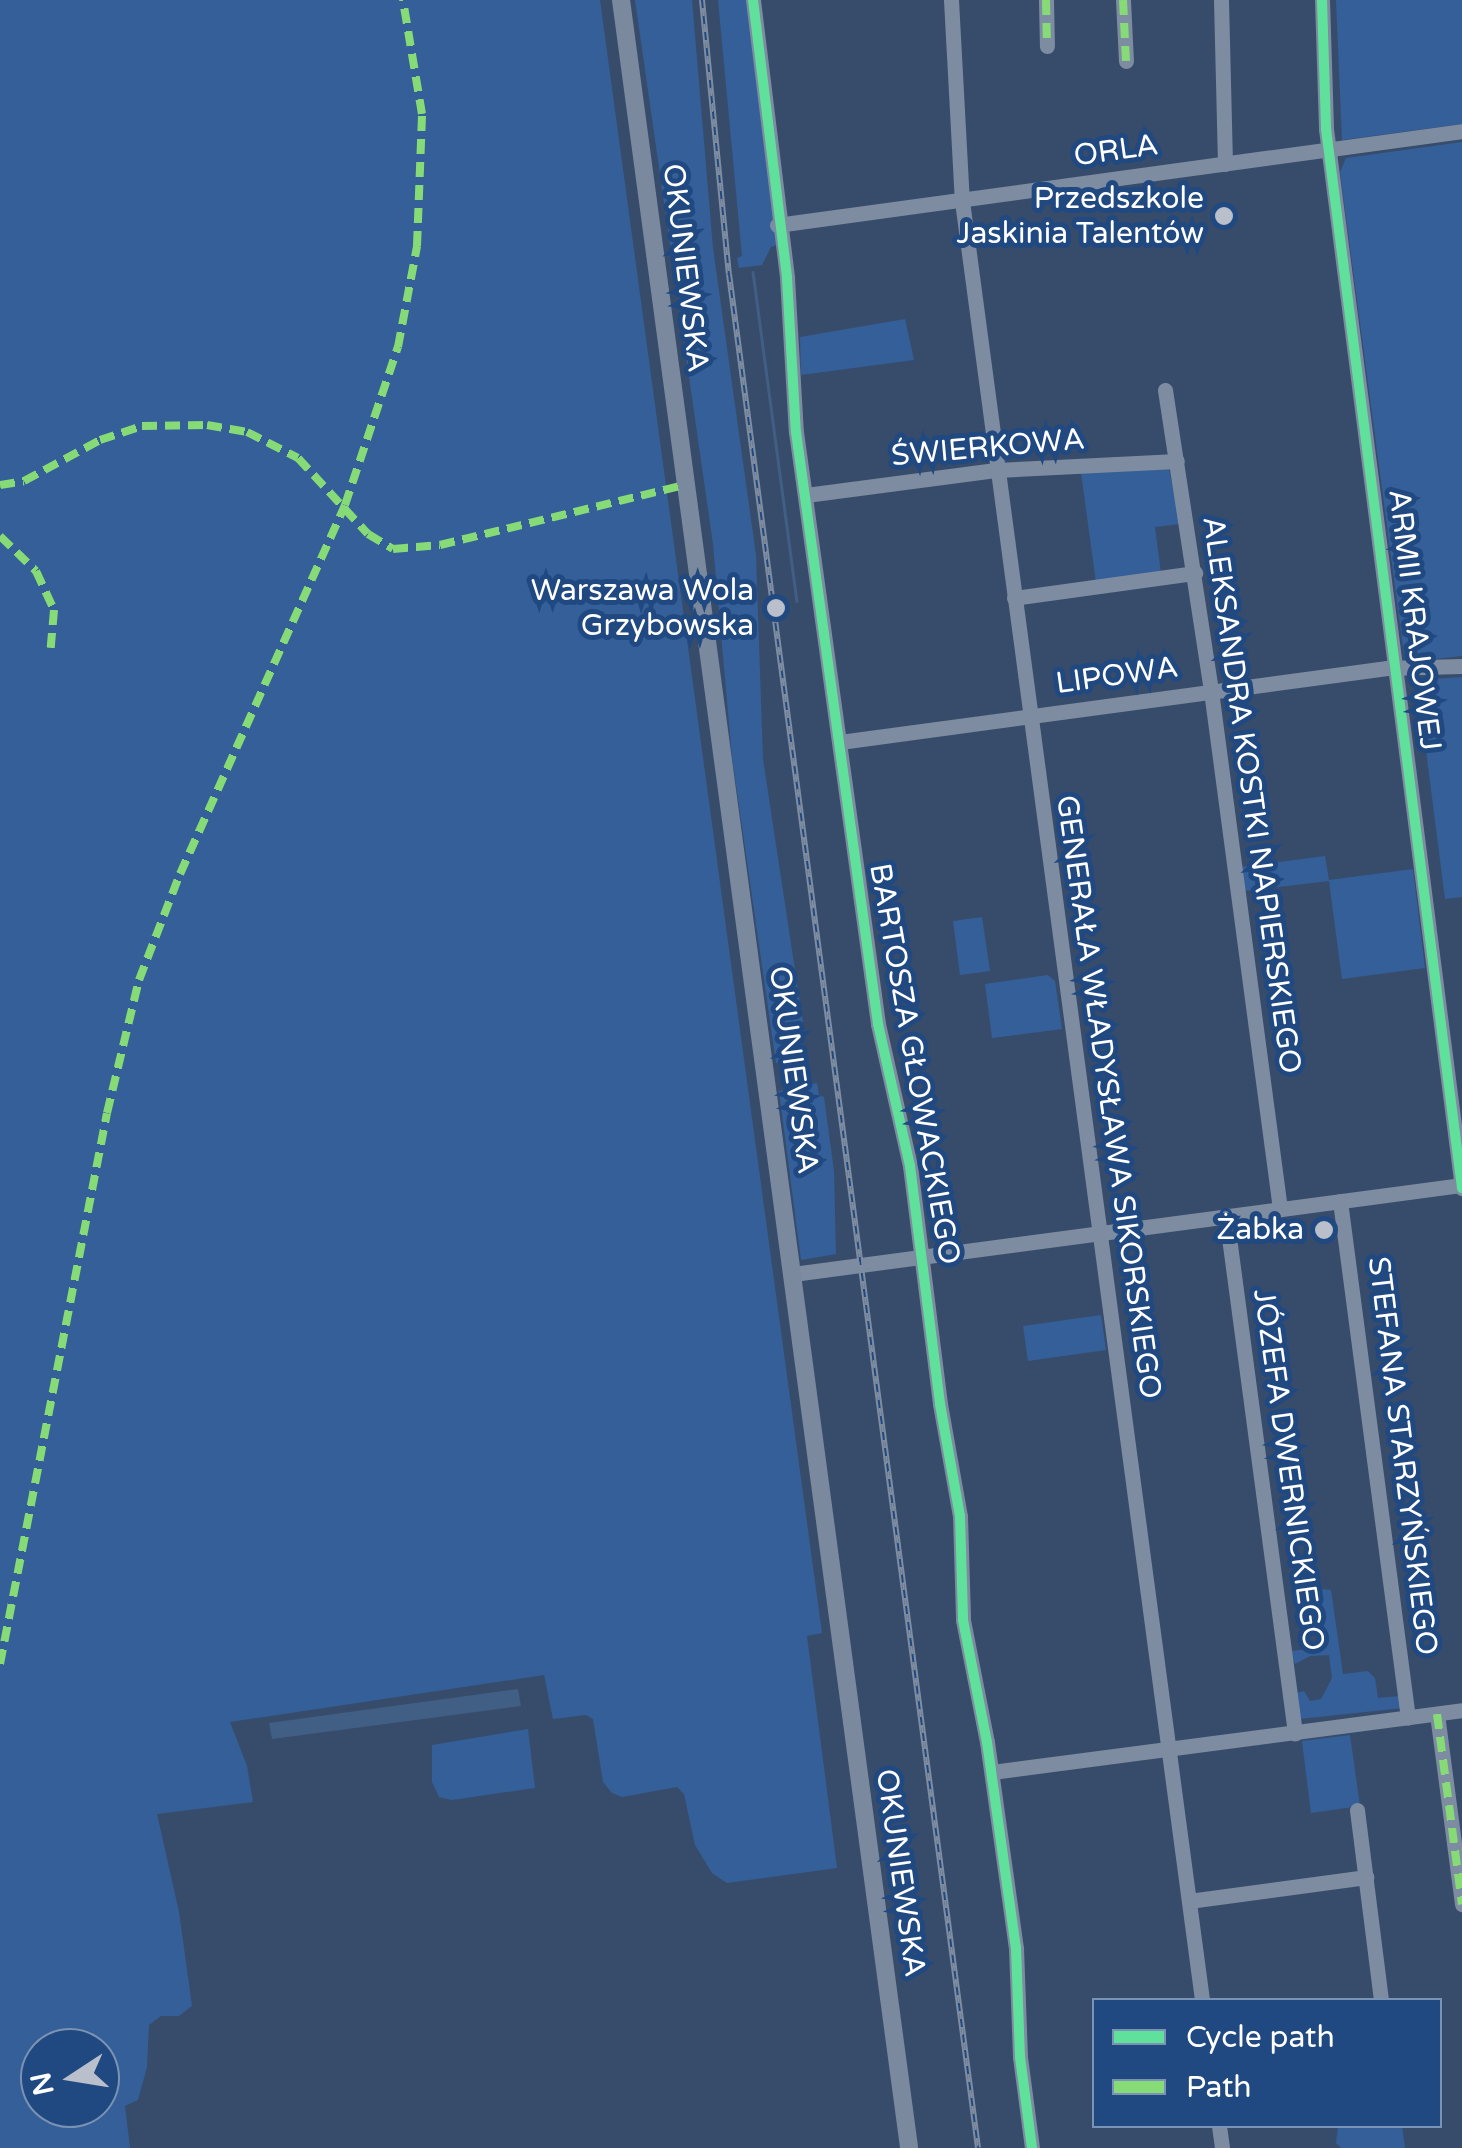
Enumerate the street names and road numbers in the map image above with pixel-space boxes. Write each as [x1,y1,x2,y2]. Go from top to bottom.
street label: ORLA [1072,127,1160,175]
street label: OKUNIEWSKA [654,162,716,374]
street label: ŚWIERKOWA [890,422,1086,474]
street label: ARMII KRAJOWEJ [1380,487,1448,753]
street label: ALEKSANDRA KOSTKI NAPIERSKIEGO [1194,514,1308,1076]
street label: LIPOWA [1054,650,1180,702]
street label: GENERAŁA WŁADYSŁAWA SIKORSKIEGO [1048,793,1168,1401]
street label: BARTOSZA GŁOWACKIEGO [861,861,967,1267]
street label: OKUNIEWSKA [761,964,825,1176]
street label: STEFANA STARZYŃSKIEGO [1360,1255,1444,1657]
street label: JÓZEFA DWERNICKIEGO [1245,1287,1331,1653]
street label: OKUNIEWSKA [868,1767,932,1979]

